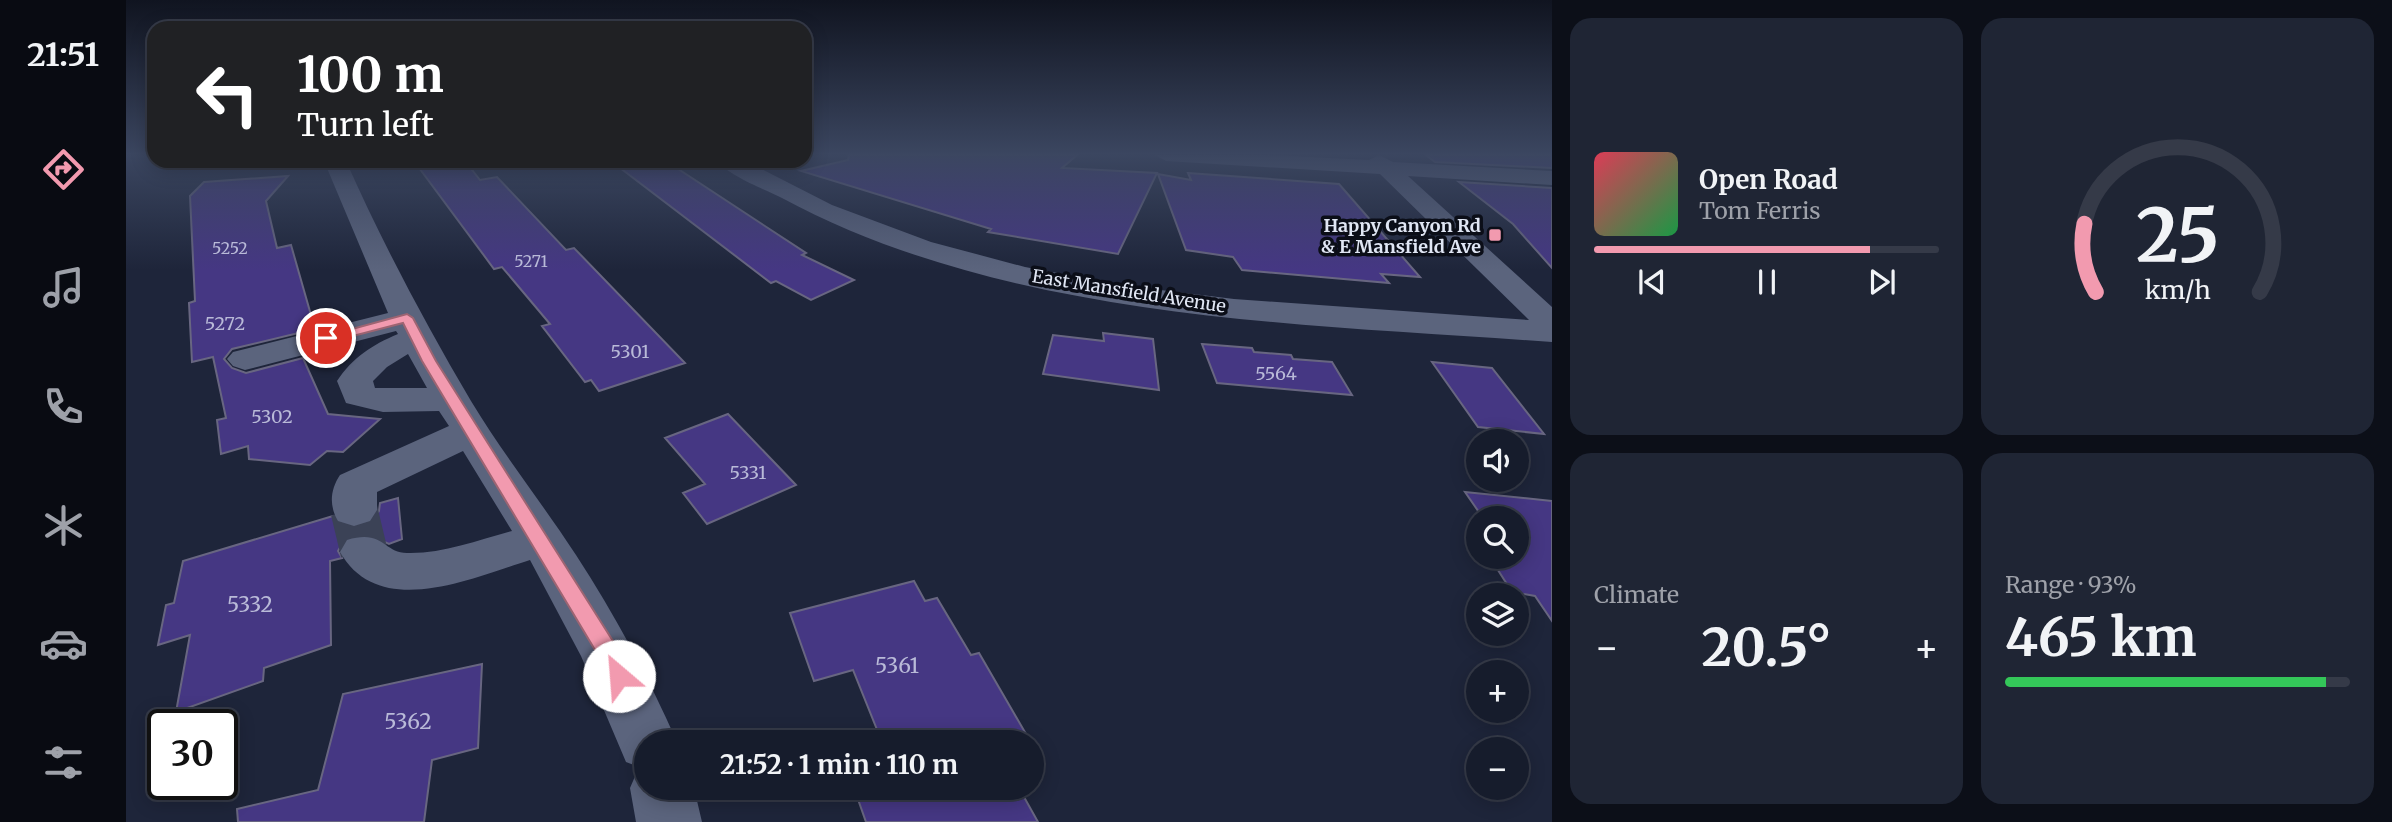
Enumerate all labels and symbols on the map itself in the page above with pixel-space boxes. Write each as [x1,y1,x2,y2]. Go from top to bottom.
place label: Happy Canyon Rd & E Mansfield Ave [1321,214,1481,258]
marker: Happy Canyon Rd & E Mansfield Ave [1487,227,1503,243]
house number: 5252 [212,238,248,258]
house number: 5271 [514,251,548,271]
street label: East Mansfield Avenue [1030,264,1228,318]
pin [296,308,356,368]
house number: 5272 [205,312,245,335]
house number: 5301 [611,340,649,363]
house number: 5564 [1255,362,1297,385]
house number: 5302 [251,405,293,428]
house number: 5331 [730,461,766,484]
house number: 5332 [227,591,273,618]
position arrow [582,639,656,713]
house number: 5361 [875,652,919,679]
house number: 5362 [384,708,432,735]
speed limit sign: 30 [147,709,238,800]

